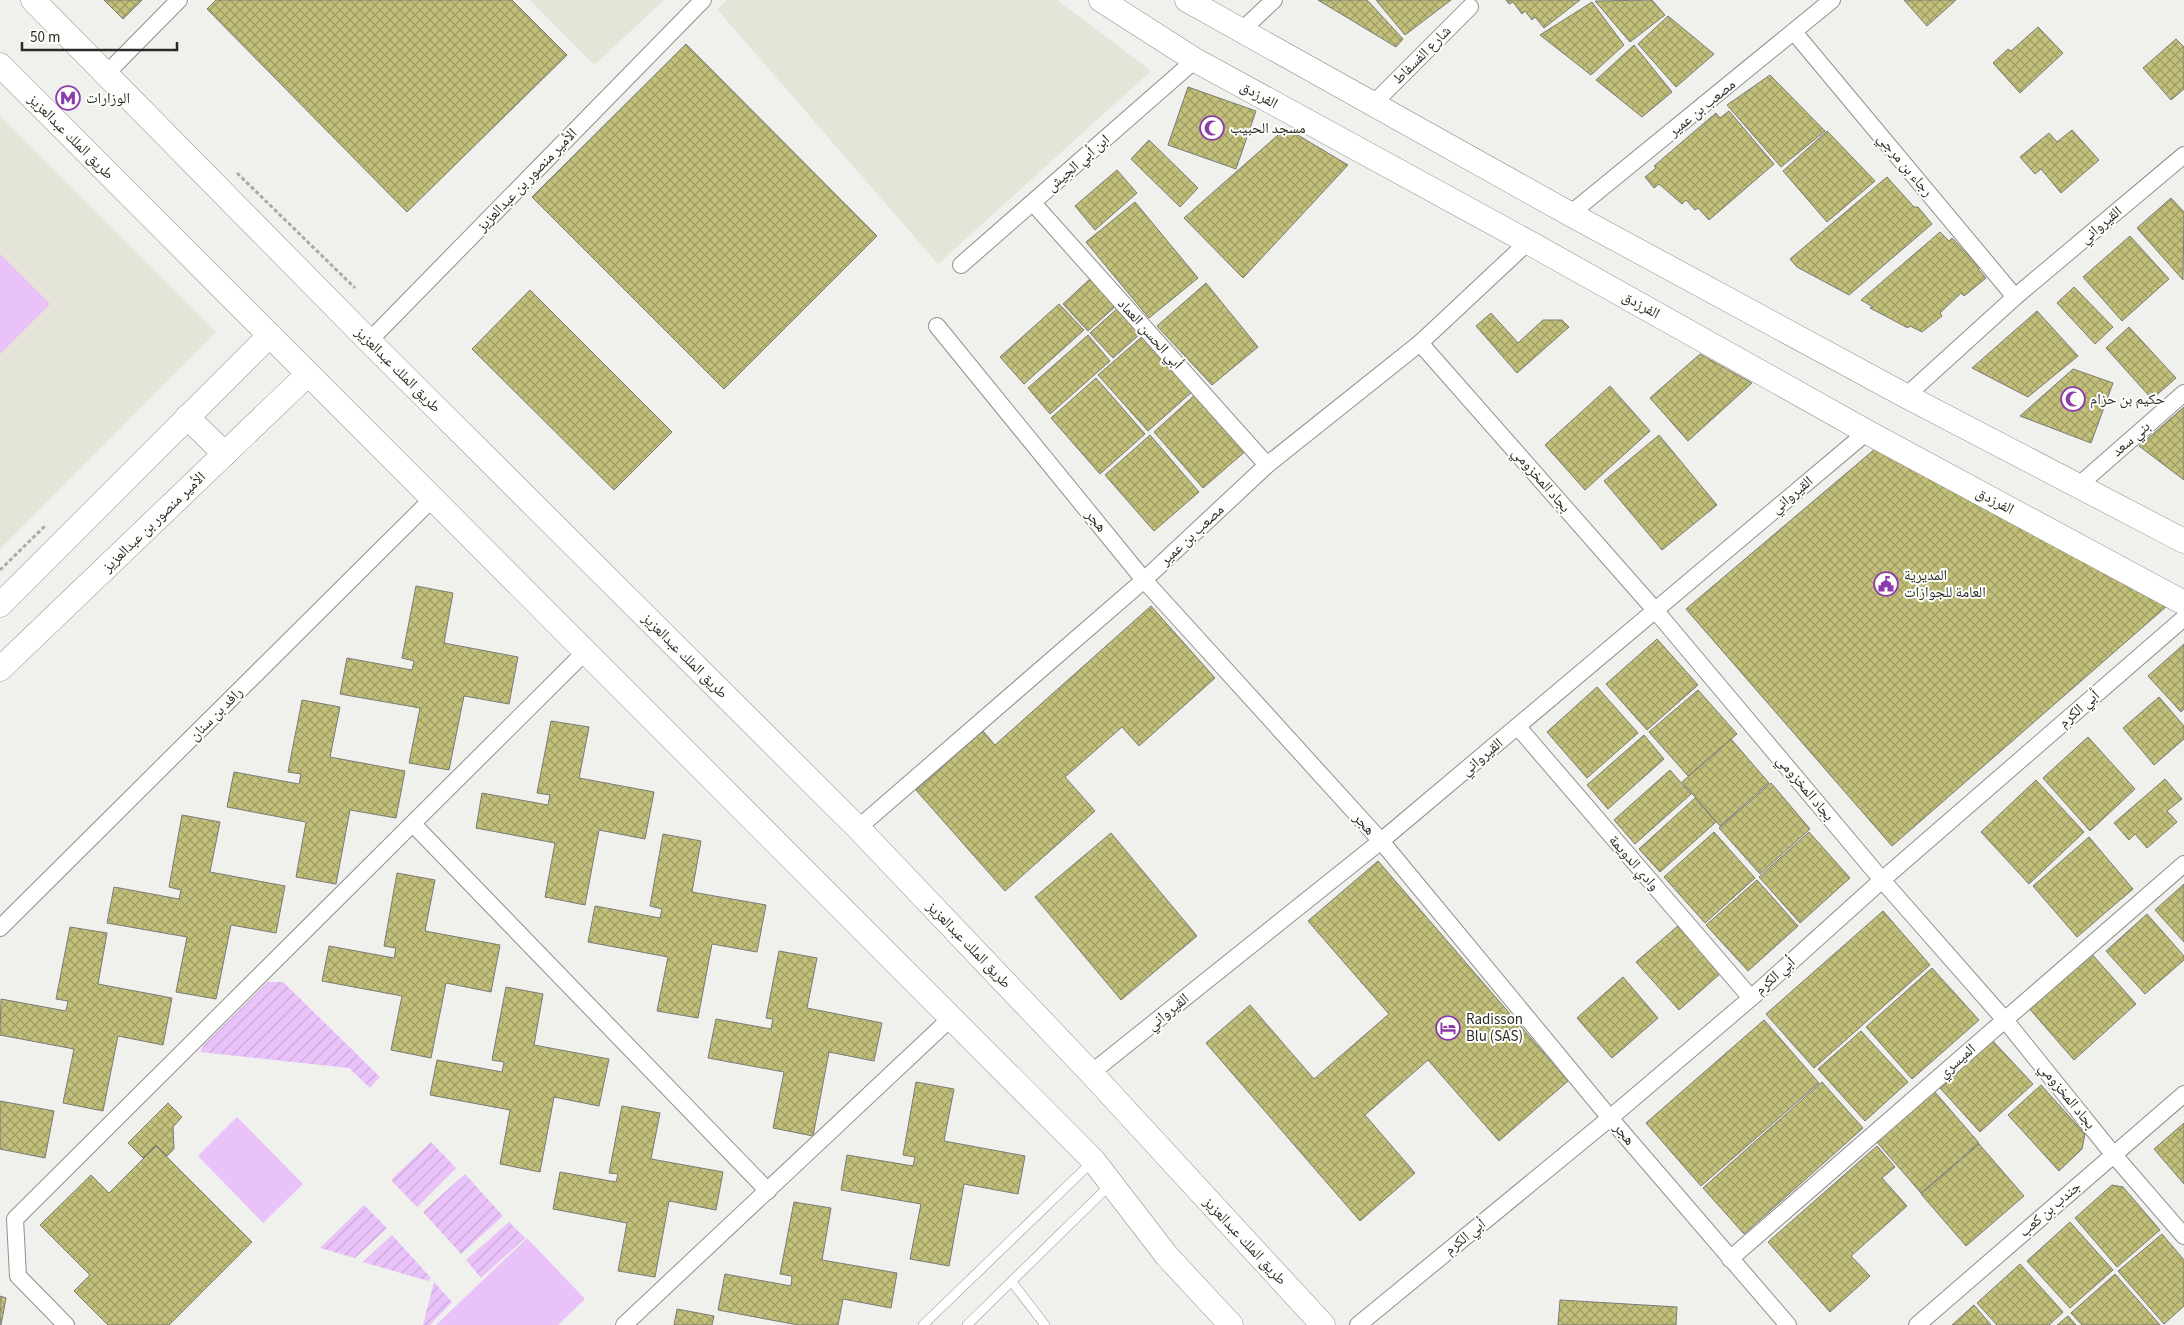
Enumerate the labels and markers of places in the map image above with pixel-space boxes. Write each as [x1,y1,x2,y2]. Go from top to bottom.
metro station icon: الوزارات [55,85,81,111]
place label: الوزارات [86,88,130,109]
mosque icon: مسجد الحبيب [1199,115,1225,141]
place label: مسجد الحبيب [1230,118,1306,139]
mosque icon: حكيم بن حزام [2060,386,2086,412]
place label: حكيم بن حزام [2090,389,2166,410]
place label: المديرية العامة للجوازات [1904,565,1986,603]
public building icon: المديرية العامة للجوازات [1873,571,1899,597]
place label: Radisson Blu (SAS) [1466,1009,1523,1047]
hotel icon: Radisson Blu (SAS) [1435,1015,1461,1041]

